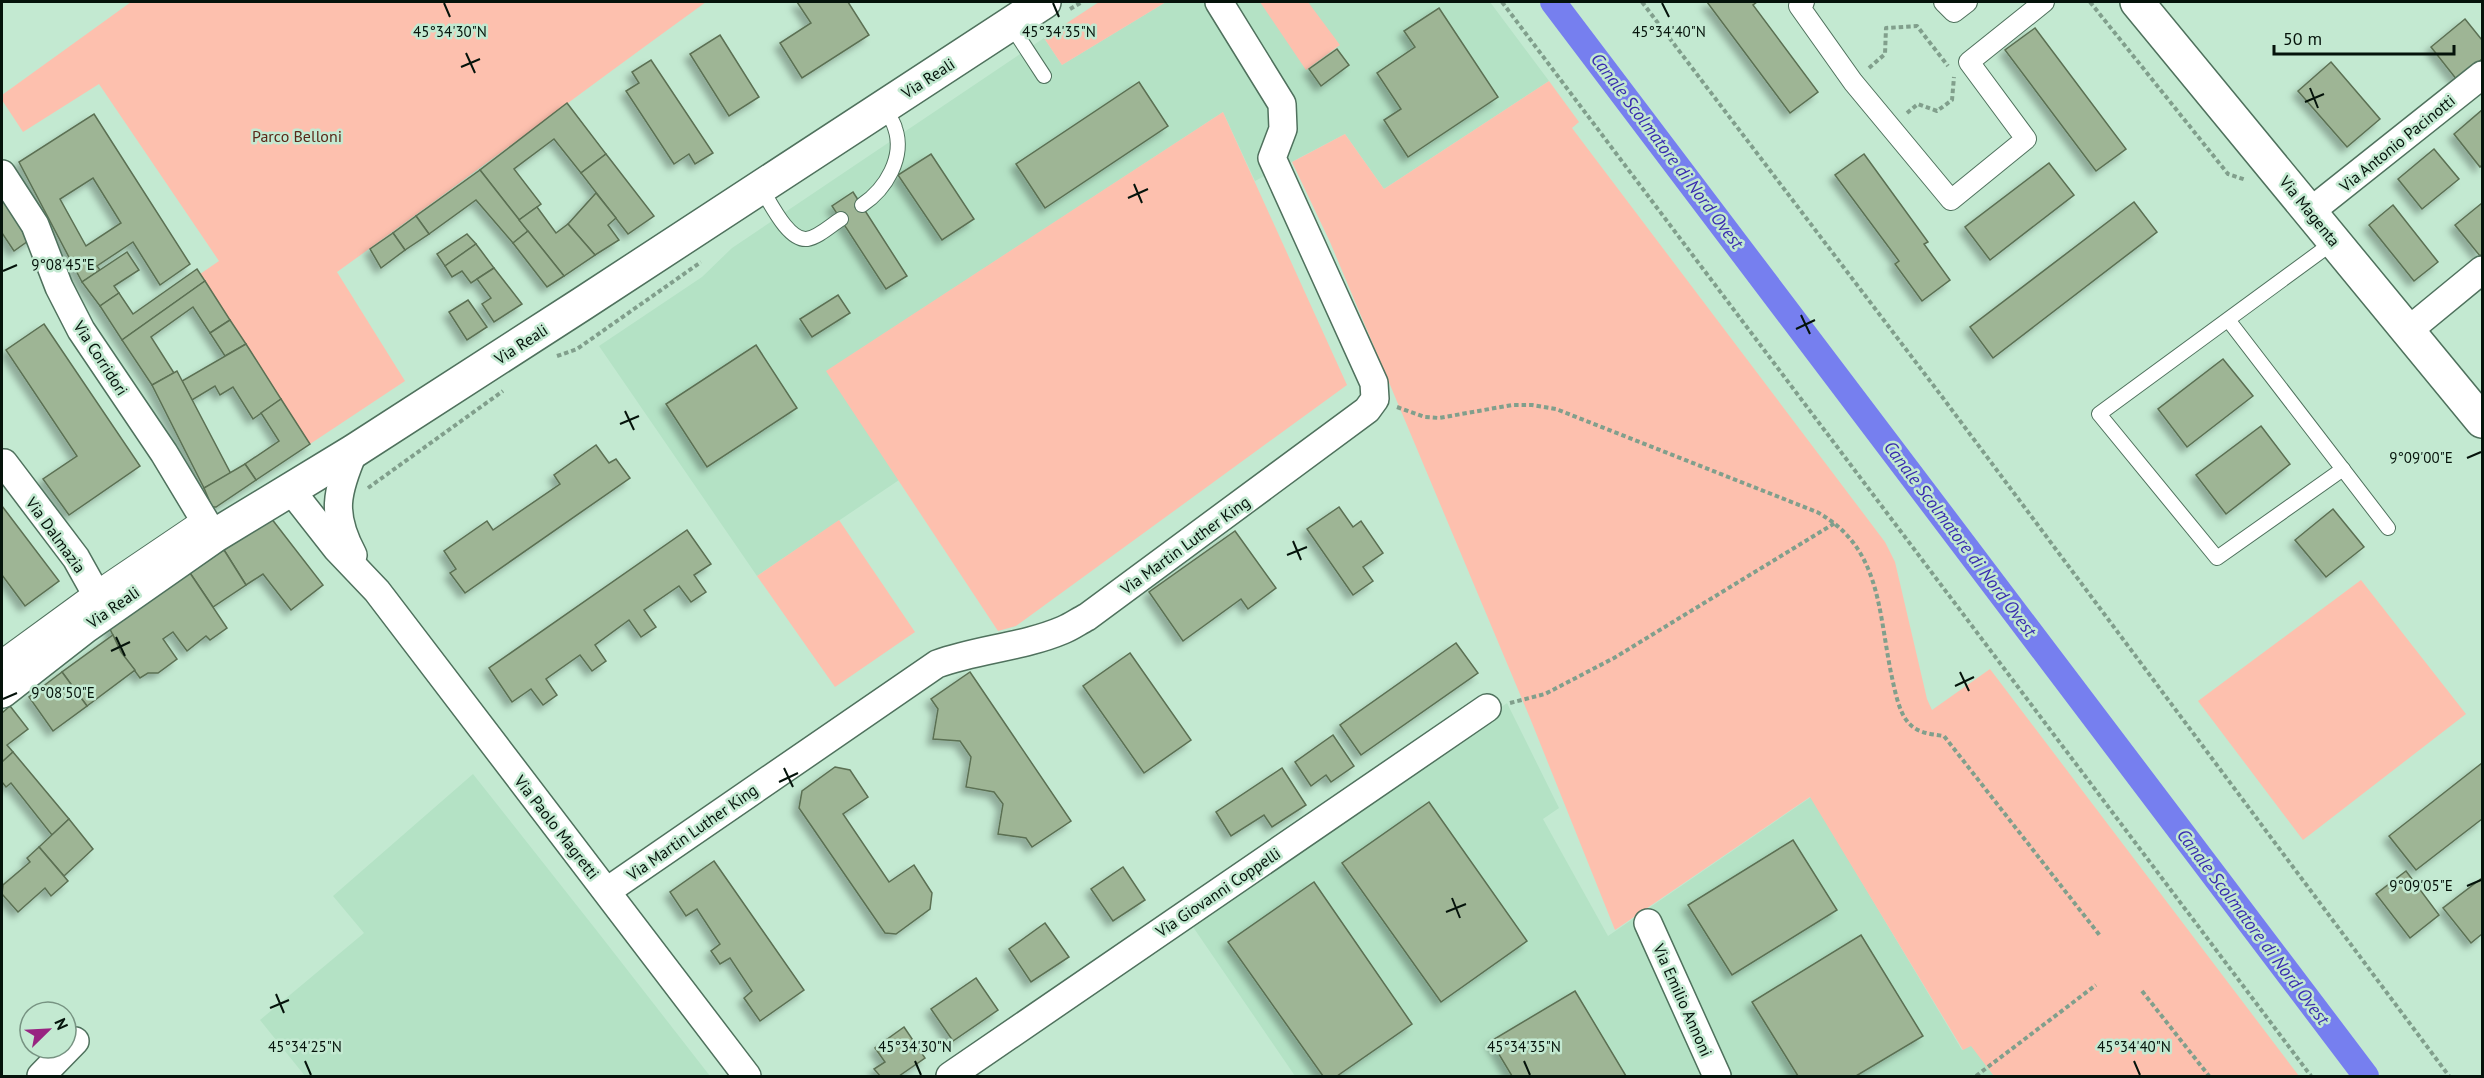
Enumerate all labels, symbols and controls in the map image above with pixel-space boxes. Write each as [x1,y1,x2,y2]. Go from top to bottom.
scale bar [2274,18,2454,56]
text: 45°34'30"N [413,22,487,41]
text: 45°34'35"N [1022,22,1096,41]
text: 45°34'40"N [1632,22,1706,41]
text: 50 m [2283,27,2322,50]
water label: Canale Scolmatore di Nord Ovest [1586,48,1750,254]
street label: Via Reali [897,53,958,103]
street label: Via Antonio Pacinotti [2334,90,2459,196]
park label: Parco Belloni [252,126,342,146]
street label: Via Magenta [2275,171,2345,250]
text: 9°08'45"E [31,255,95,274]
street label: Via Corridori [69,316,132,399]
street label: Via Reali [490,319,551,369]
water label: Canale Scolmatore di Nord Ovest [1879,436,2043,642]
text: 9°09'00"E [2389,448,2453,467]
street label: Via Martin Luther King [1116,491,1254,599]
street label: Via Dalmazia [21,492,90,577]
street label: Via Reali [82,582,143,633]
text: 9°08'50"E [31,683,95,702]
street label: Via Paolo Magretti [510,770,604,883]
street label: Via Martin Luther King [622,779,761,885]
water label: Canale Scolmatore di Nord Ovest [2172,824,2336,1030]
street label: Via Giovanni Coppelli [1151,843,1284,942]
text: 9°09'05"E [2389,876,2453,895]
street label: Via Emilio Annoni [1649,940,1717,1059]
north arrow [18,1000,78,1060]
text: N [50,1015,73,1033]
text: 45°34'25"N [268,1037,342,1056]
text: 45°34'30"N [878,1037,952,1056]
text: 45°34'35"N [1487,1037,1561,1056]
text: 45°34'40"N [2097,1037,2171,1056]

